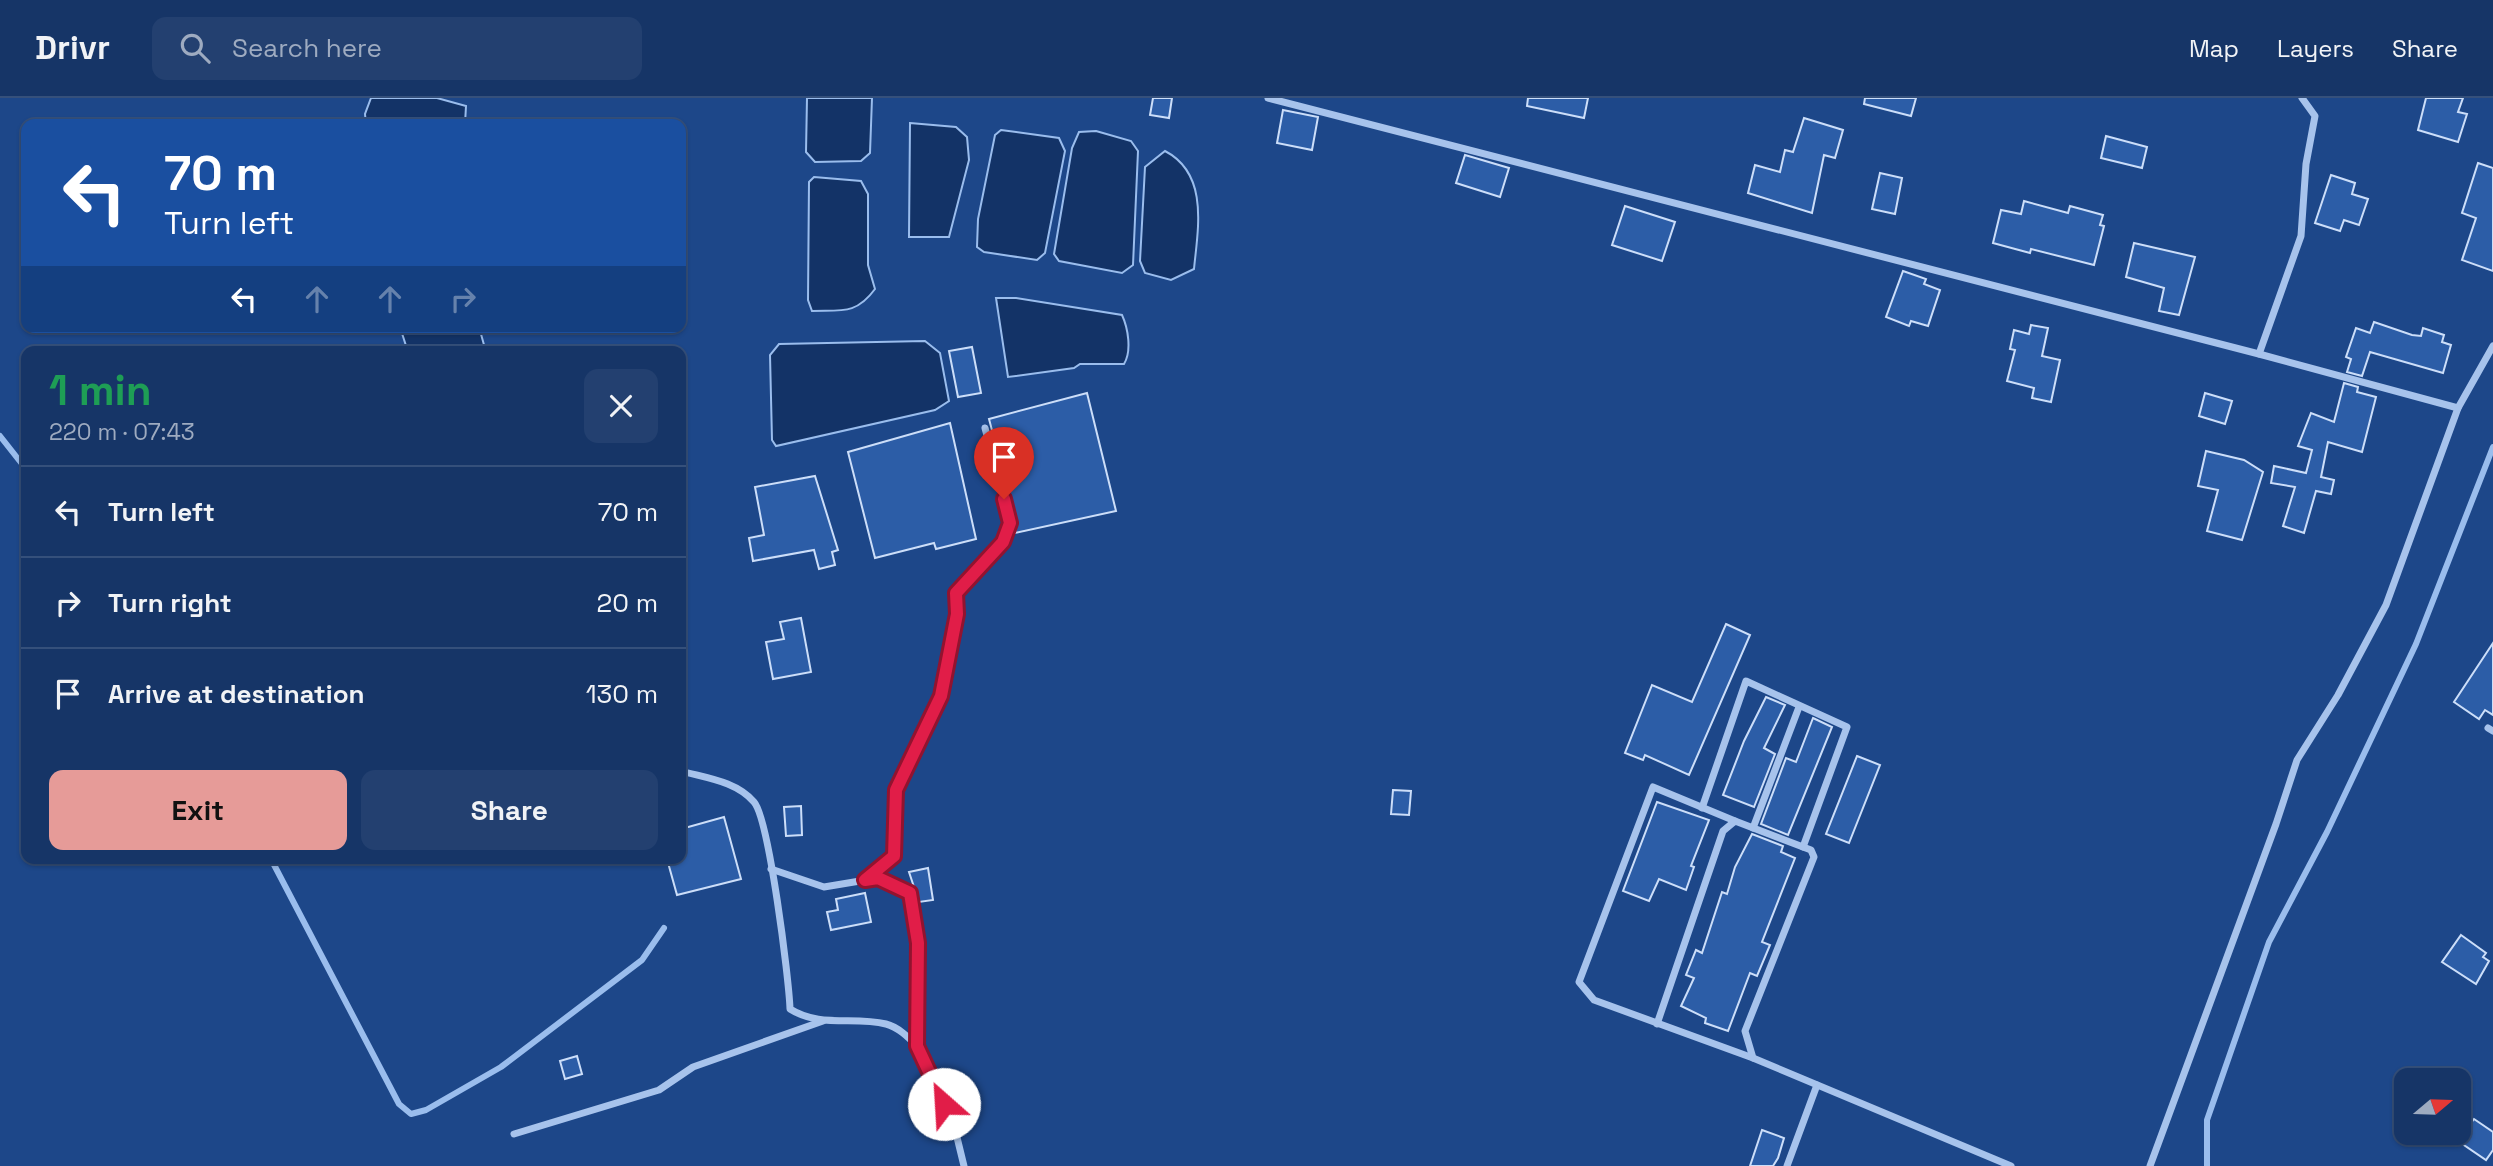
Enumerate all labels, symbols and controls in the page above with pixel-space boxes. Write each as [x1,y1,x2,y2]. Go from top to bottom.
search box [152,17,642,80]
text: Drivr [35,27,110,69]
icon: search [176,29,214,67]
text: Search here [232,31,382,65]
text: Map [2189,33,2239,64]
text: Layers [2277,33,2354,64]
text: Share [2392,33,2458,64]
text: 70 m [164,142,277,204]
icon: left [49,147,140,238]
text: Turn left [164,203,294,243]
icon: left [225,280,263,318]
icon: ahead [298,280,336,318]
icon: ahead [371,280,409,318]
icon: right [444,280,482,318]
text: 1 min [49,364,152,417]
button: close [584,369,658,443]
text: 220 m · 07:43 [49,417,195,447]
pin [974,427,1034,499]
icon: arrive [985,438,1023,476]
icon: left [49,493,87,531]
text: Turn left [108,495,215,529]
text: 70 m [598,495,658,529]
icon: right [49,584,87,622]
text: Turn right [108,586,232,620]
text: 20 m [597,586,658,620]
icon: arrive [49,675,87,713]
text: Arrive at destination [108,677,365,711]
text: 130 m [586,677,658,711]
button: Exit [49,770,347,850]
button: Share [361,770,658,850]
position arrow [907,1067,981,1141]
north arrow [2394,1068,2471,1144]
map controls [2394,1068,2471,1145]

